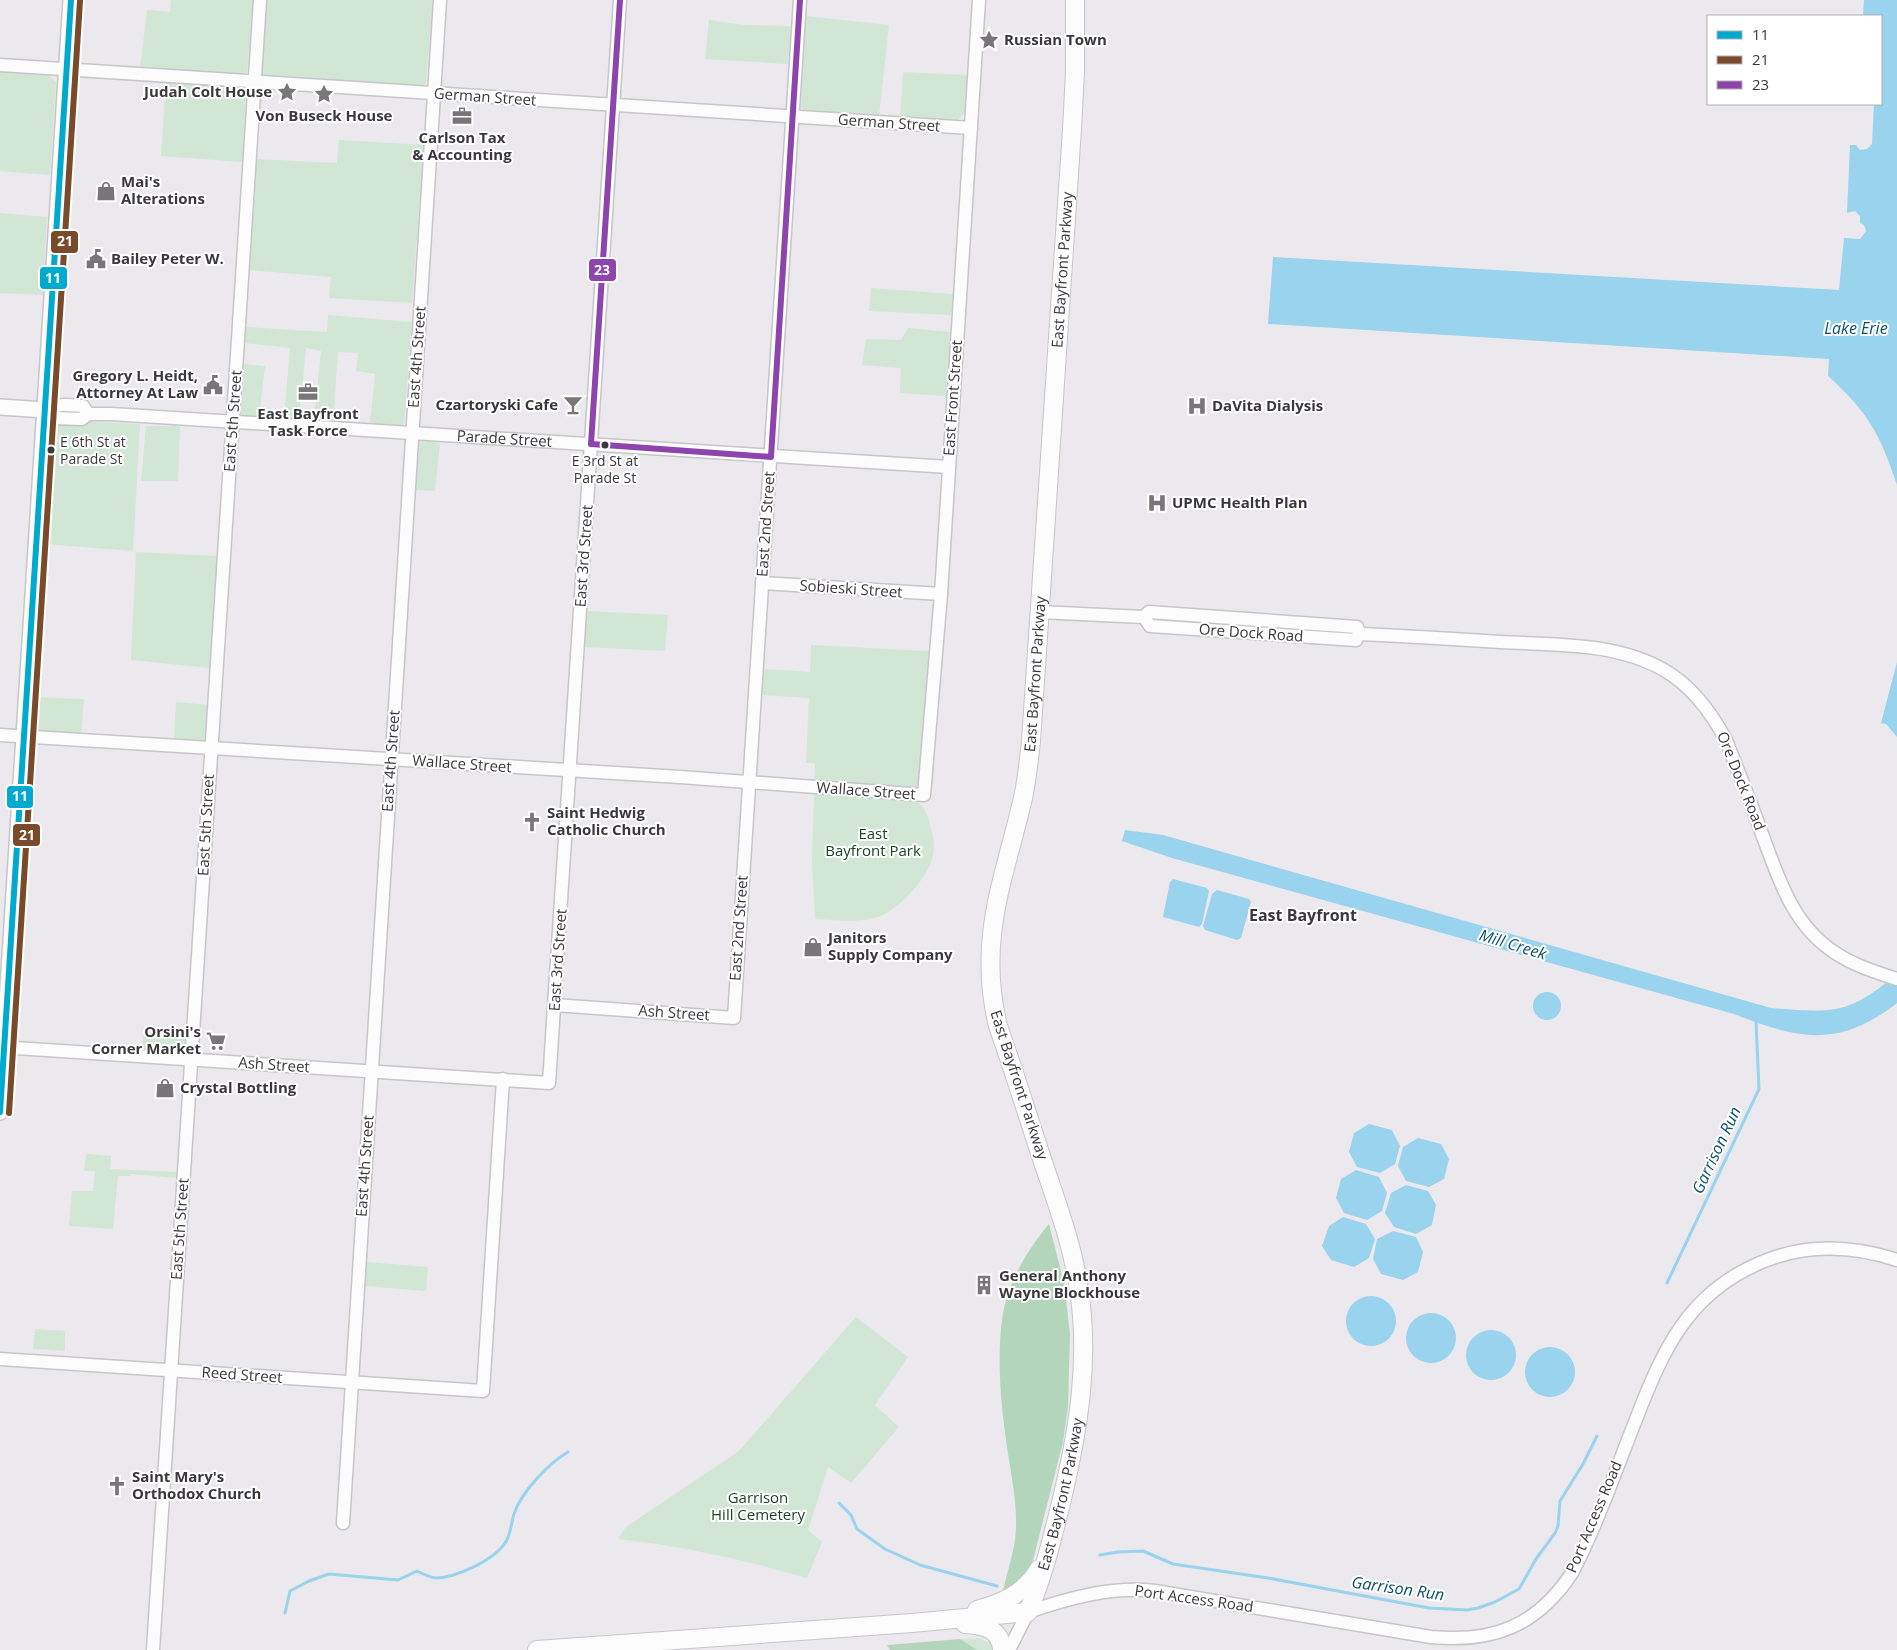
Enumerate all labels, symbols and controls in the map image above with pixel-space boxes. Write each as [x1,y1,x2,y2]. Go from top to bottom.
legend [1707,15,1882,105]
text: 11 [1752,24,1769,44]
place icon: Russian Town [978,29,1000,51]
place label: Russian Town [1004,29,1107,49]
text: 21 [1752,49,1769,69]
text: 23 [1752,74,1769,94]
place label: Judah Colt House [142,81,272,101]
place icon: Judah Colt House [276,81,298,103]
street label: German Street [433,82,537,110]
place icon: Von Buseck House [313,83,335,105]
place label: Von Buseck House [256,105,393,125]
office icon: Carlson Tax & Accounting [451,105,473,127]
street label: German Street [837,108,941,136]
place label: Carlson Tax & Accounting [412,127,512,164]
place label: Mai's Alterations [121,171,205,208]
shop icon: Mai's Alterations [95,180,117,202]
street label: East Bayfront Parkway [1046,191,1077,348]
line badge: 21 [50,230,79,254]
text: 21 [57,231,73,250]
public building icon: Bailey Peter W. [85,248,107,270]
place label: Bailey Peter W. [111,248,224,268]
line badge: 23 [588,258,617,282]
text: 23 [594,260,610,279]
line badge: 11 [39,266,68,290]
text: 11 [45,268,61,287]
street label: East 4th Street [402,305,430,408]
water label: Lake Erie [1824,317,1888,339]
street label: East Front Street [938,339,966,457]
place label: Gregory L. Heidt, Attorney At Law [73,365,198,402]
street label: East 5th Street [218,369,246,472]
public building icon: Gregory L. Heidt, Attorney At Law [202,374,224,396]
office icon: East Bayfront Task Force [297,381,319,403]
place label: Czartoryski Cafe [436,394,558,414]
bar icon: Czartoryski Cafe [562,394,584,416]
hospital icon: DaVita Dialysis [1186,395,1208,417]
place label: DaVita Dialysis [1212,395,1323,415]
place label: East Bayfront Task Force [257,403,359,440]
street label: Parade Street [456,425,553,451]
place label: E 6th St at Parade St [60,432,126,468]
marker: E 3rd St at Parade St [600,440,610,450]
marker: E 6th St at Parade St [46,445,56,455]
place label: E 3rd St at Parade St [572,451,638,487]
street label: East 2nd Street [751,470,779,577]
hospital icon: UPMC Health Plan [1146,492,1168,514]
place label: UPMC Health Plan [1172,492,1308,512]
street label: East 3rd Street [569,504,597,608]
street label: Sobieski Street [799,574,903,602]
street label: East Bayfront Parkway [1019,595,1050,753]
street label: Ore Dock Road [1198,618,1304,646]
street label: East 4th Street [376,709,404,812]
street label: Ore Dock Road [1713,728,1771,833]
street label: Wallace Street [412,750,512,776]
street label: East 5th Street [192,774,218,876]
street label: Wallace Street [816,777,916,803]
line badge: 11 [6,785,34,809]
text: 11 [12,786,28,805]
place label: Saint Hedwig Catholic Church [547,802,666,839]
church icon: Saint Hedwig Catholic Church [521,811,543,833]
line badge: 21 [12,823,41,847]
park label: East Bayfront Park [825,823,921,860]
text: 21 [19,825,35,844]
street label: East 2nd Street [724,874,752,981]
district label: East Bayfront [1249,904,1357,926]
street label: East 3rd Street [543,908,571,1012]
water label: Mill Creek [1477,923,1550,965]
place label: Janitors Supply Company [826,927,953,964]
shop icon: Janitors Supply Company [802,936,824,958]
street label: Ash Street [638,1000,710,1024]
street label: East Bayfront Parkway [986,1007,1054,1162]
place label: Orsini's Corner Market [91,1021,201,1058]
supermarket icon: Orsini's Corner Market [205,1030,227,1052]
street label: Ash Street [238,1052,310,1076]
shop icon: Crystal Bottling [154,1077,176,1099]
place label: Crystal Bottling [180,1077,297,1097]
water label: Garrison Run [1686,1103,1746,1197]
street label: East 4th Street [350,1114,378,1217]
street label: East 5th Street [165,1177,193,1280]
place label: General Anthony Wayne Blockhouse [999,1265,1140,1302]
building icon: General Anthony Wayne Blockhouse [973,1274,995,1296]
street label: Reed Street [201,1361,283,1387]
street label: East Bayfront Parkway [1033,1416,1087,1573]
street label: Port Access Road [1560,1458,1626,1576]
place label: Saint Mary's Orthodox Church [132,1466,261,1503]
church icon: Saint Mary's Orthodox Church [106,1475,128,1497]
park label: Garrison Hill Cemetery [711,1487,805,1524]
water label: Garrison Run [1350,1571,1446,1605]
street label: Port Access Road [1133,1580,1255,1616]

